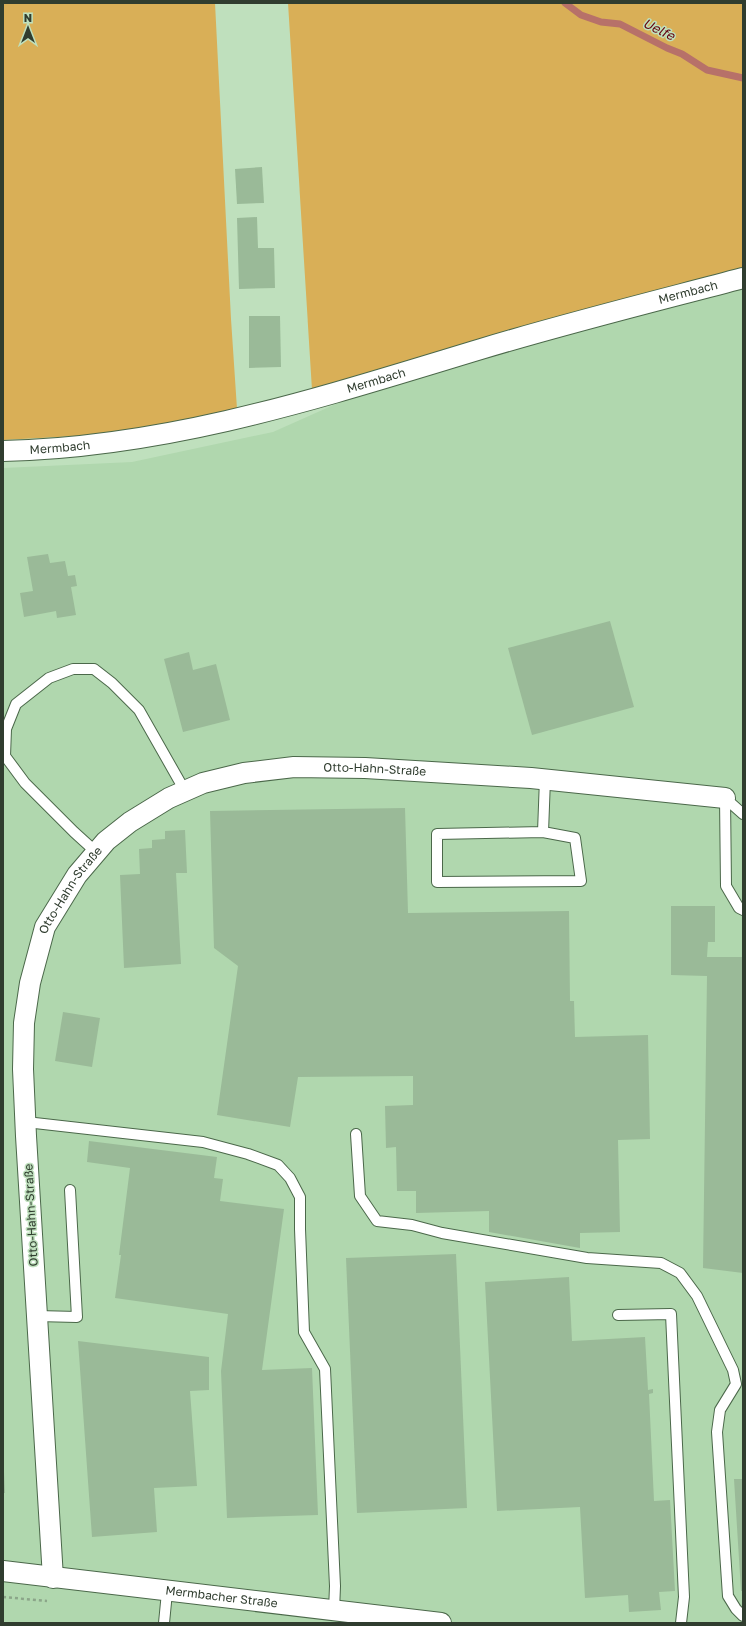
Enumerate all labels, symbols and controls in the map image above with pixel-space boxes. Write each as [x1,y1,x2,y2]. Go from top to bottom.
north arrow [8,8,48,48]
text: N [24,11,32,24]
water label: Uelfe [641,15,679,44]
street label: Mermbach [657,277,719,307]
street label: Mermbach [345,364,407,396]
street label: Mermbach [29,437,91,457]
street label: Otto-Hahn-Straße [323,759,427,779]
street label: Otto-Hahn-Straße [36,843,105,935]
street label: Otto-Hahn-Straße [20,1163,41,1267]
street label: Mermbacher Straße [165,1582,279,1611]

